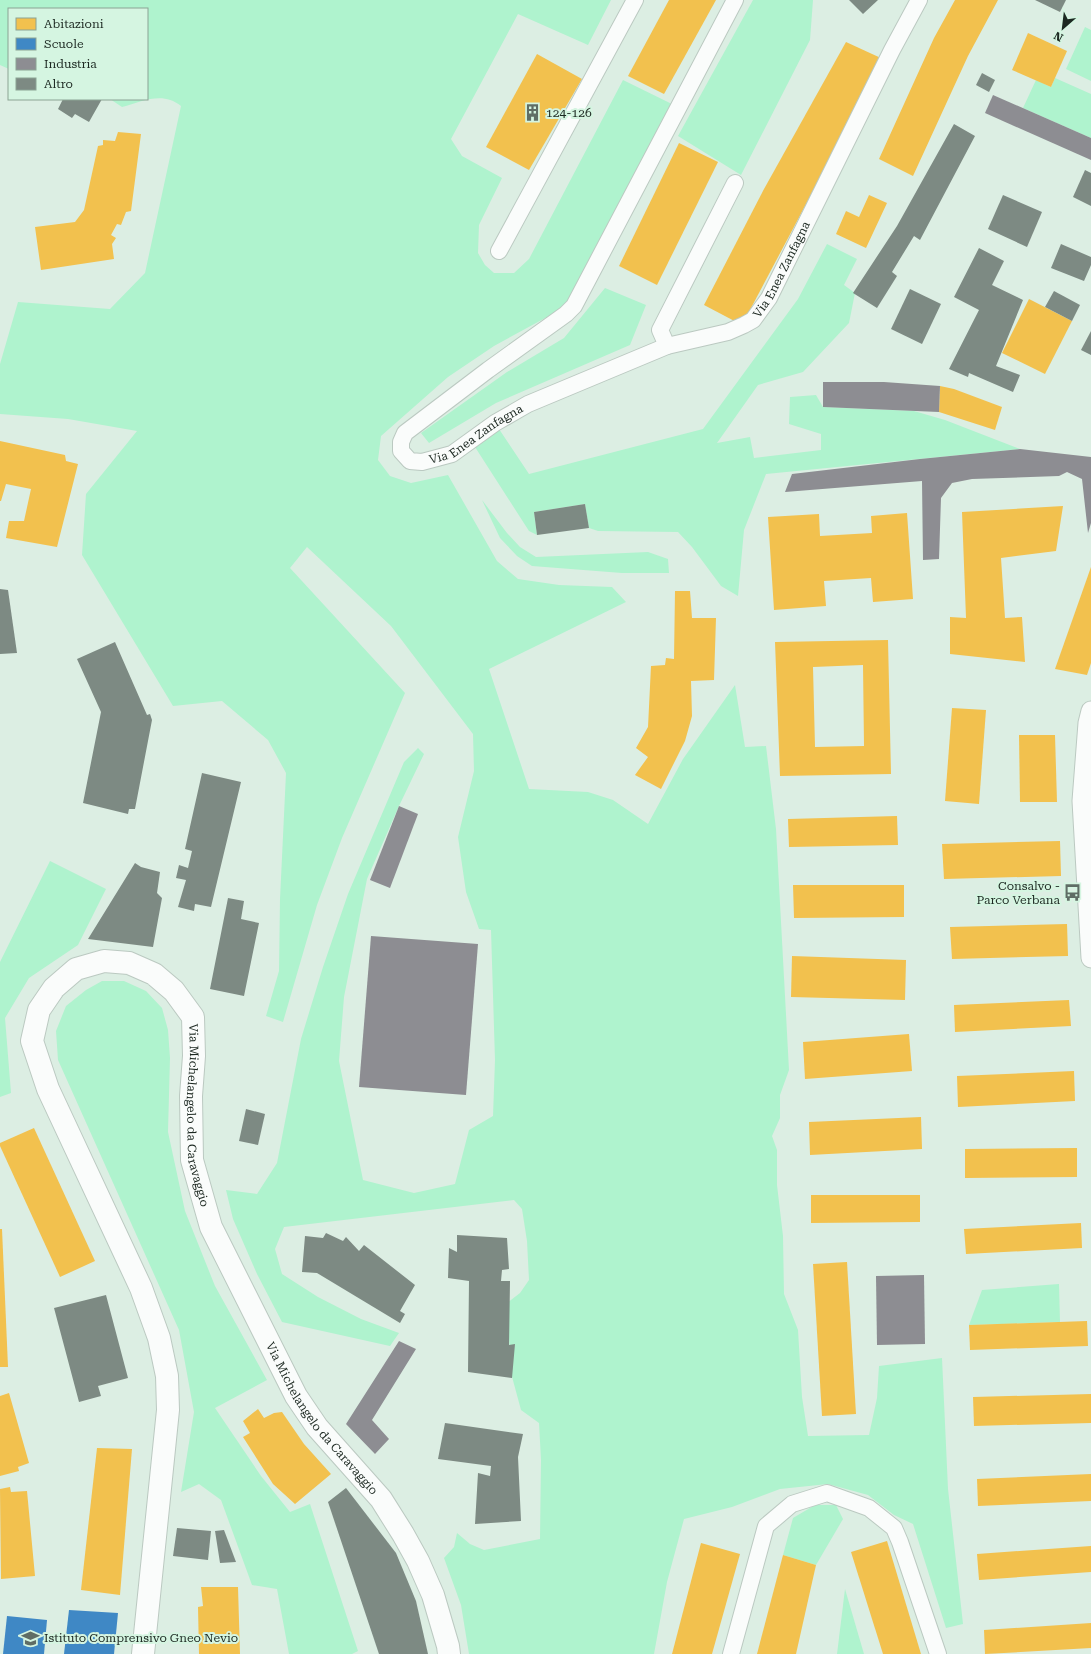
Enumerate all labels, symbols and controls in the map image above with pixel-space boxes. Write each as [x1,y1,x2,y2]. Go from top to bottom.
legend [8,8,148,100]
north arrow [1043,8,1083,48]
text: Abitazioni [44,17,104,31]
text: N [1051,28,1065,44]
text: Scuole [44,37,84,51]
text: Industria [44,57,97,71]
text: Altro [44,77,73,91]
building icon: 124-126 [523,103,543,123]
place label: 124-126 [546,106,592,120]
street label: Via Enea Zanfagna [750,219,813,320]
street label: Via Enea Zanfagna [428,401,526,467]
place label: Consalvo - Parco Verbana [977,879,1060,907]
bus stop icon: Consalvo - Parco Verbana [1063,883,1083,903]
street label: Via Michelangelo da Caravaggio [184,1023,212,1208]
street label: Via Michelangelo da Caravaggio [263,1340,381,1497]
school or university icon: Istituto Comprensivo Gneo Nevio [21,1628,41,1648]
place label: Istituto Comprensivo Gneo Nevio [44,1631,238,1645]

